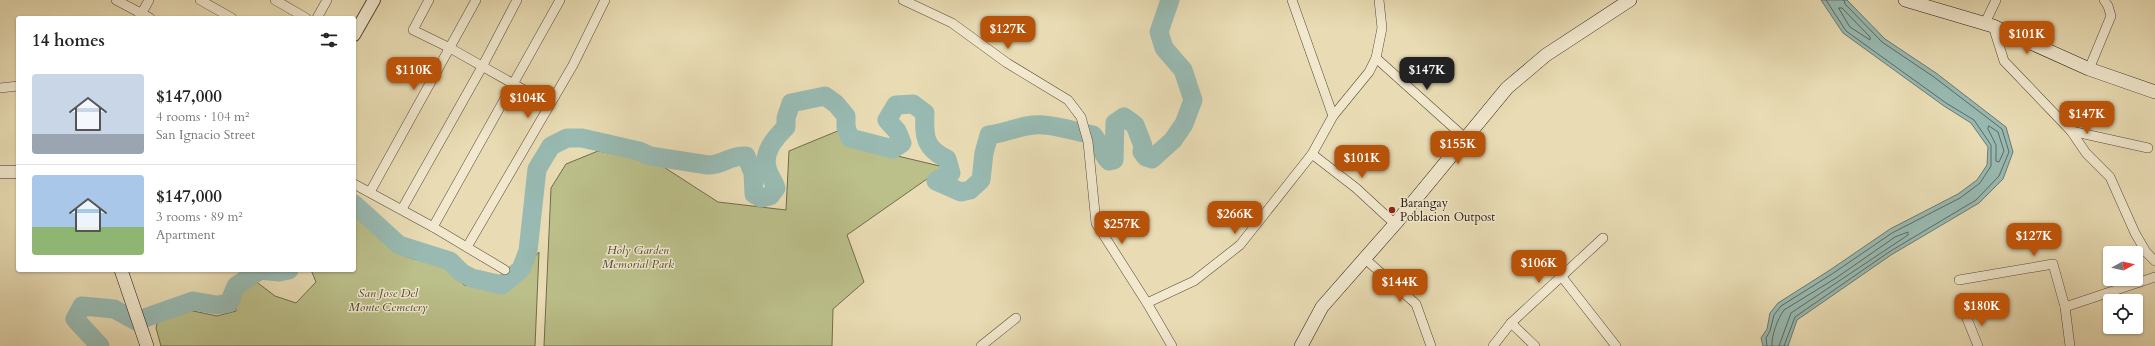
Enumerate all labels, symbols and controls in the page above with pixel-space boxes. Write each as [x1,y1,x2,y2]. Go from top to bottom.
pin: $127K [980,16,1036,50]
text: $127K [989,20,1027,38]
pin: $101K [1999,21,2055,55]
text: $101K [2008,25,2046,43]
text: 14 homes [32,29,105,52]
icon: filters [318,29,340,51]
pin: $110K [386,57,442,91]
pin: $147K [1399,57,1455,91]
text: $110K [395,61,433,79]
text: $147K [1408,61,1446,79]
text: $147,000 [156,85,222,108]
pin: $104K [500,85,556,119]
text: $104K [509,89,547,107]
icon: home [64,90,112,138]
pin: $147K [2059,101,2115,135]
text: $147K [2068,105,2106,123]
text: 4 rooms · 104 m² [156,108,249,126]
text: San Ignacio Street [156,126,255,144]
pin: $155K [1430,131,1486,165]
text: $155K [1439,135,1477,153]
pin: $101K [1334,145,1390,179]
text: $101K [1343,149,1381,167]
text: $147,000 [156,185,222,208]
icon: home [64,191,112,239]
place label: Barangay Poblacion Outpost [1400,195,1495,225]
pin: $266K [1207,201,1263,235]
text: $266K [1216,205,1254,223]
marker: Barangay Poblacion Outpost [1387,205,1397,215]
text: 3 rooms · 89 m² [156,208,243,226]
pin: $257K [1094,211,1150,245]
text: $257K [1103,215,1141,233]
pin: $127K [2006,223,2062,257]
text: Apartment [156,226,215,244]
text: $127K [2015,227,2053,245]
park label: Holy Garden Memorial Park [602,242,674,272]
north arrow [2103,246,2143,286]
map controls [2103,246,2143,334]
pin: $106K [1511,250,1567,284]
text: $106K [1520,254,1558,272]
pin: $144K [1372,269,1428,303]
text: $144K [1381,273,1419,291]
park label: San Jose Del Monte Cemetery [349,285,428,315]
pin: $180K [1954,293,2010,327]
button: locate [2103,294,2143,334]
text: $180K [1963,297,2001,315]

